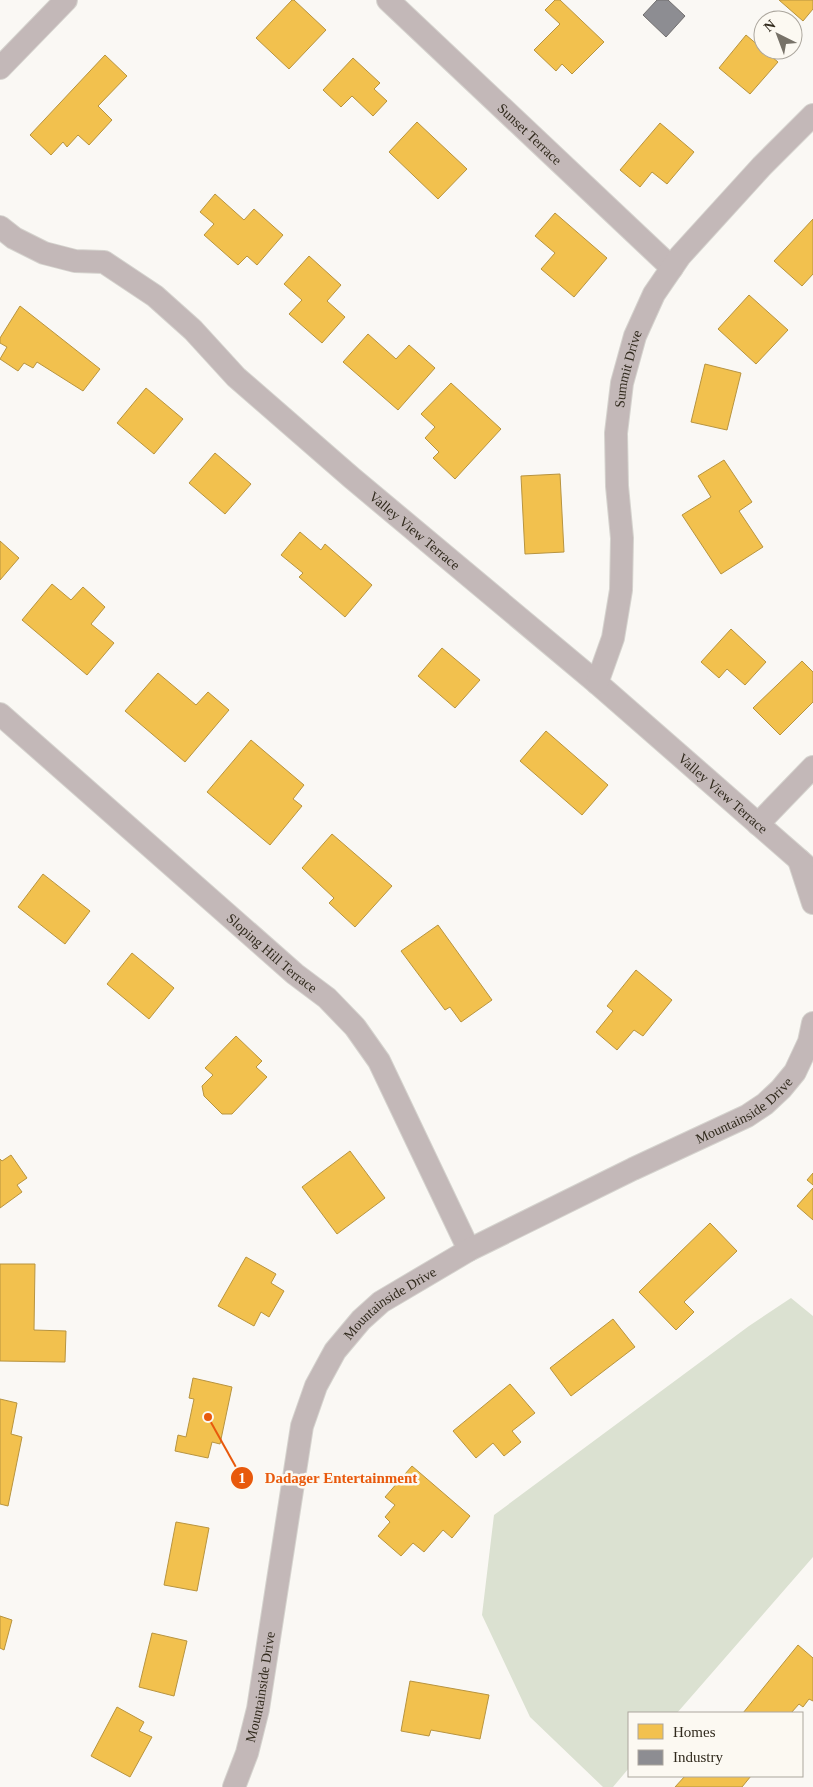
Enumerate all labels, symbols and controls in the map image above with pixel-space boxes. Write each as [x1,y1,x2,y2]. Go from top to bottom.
north arrow [753,10,803,60]
text: N [761,17,778,35]
street label: Sunset Terrace [495,100,565,168]
street label: Summit Drive [612,327,644,409]
street label: Valley View Terrace [366,488,463,573]
street label: Valley View Terrace [675,750,771,836]
street label: Sloping Hill Terrace [224,910,320,995]
street label: Mountainside Drive [693,1074,795,1146]
street label: Mountainside Drive [340,1264,439,1342]
callout: Dadager Entertainment [230,1463,428,1493]
text: 1 [238,1470,246,1486]
text: Dadager Entertainment [265,1470,417,1486]
street label: Mountainside Drive [242,1630,277,1744]
legend [628,1712,803,1777]
text: Homes [673,1724,716,1740]
text: Industry [673,1749,723,1765]

